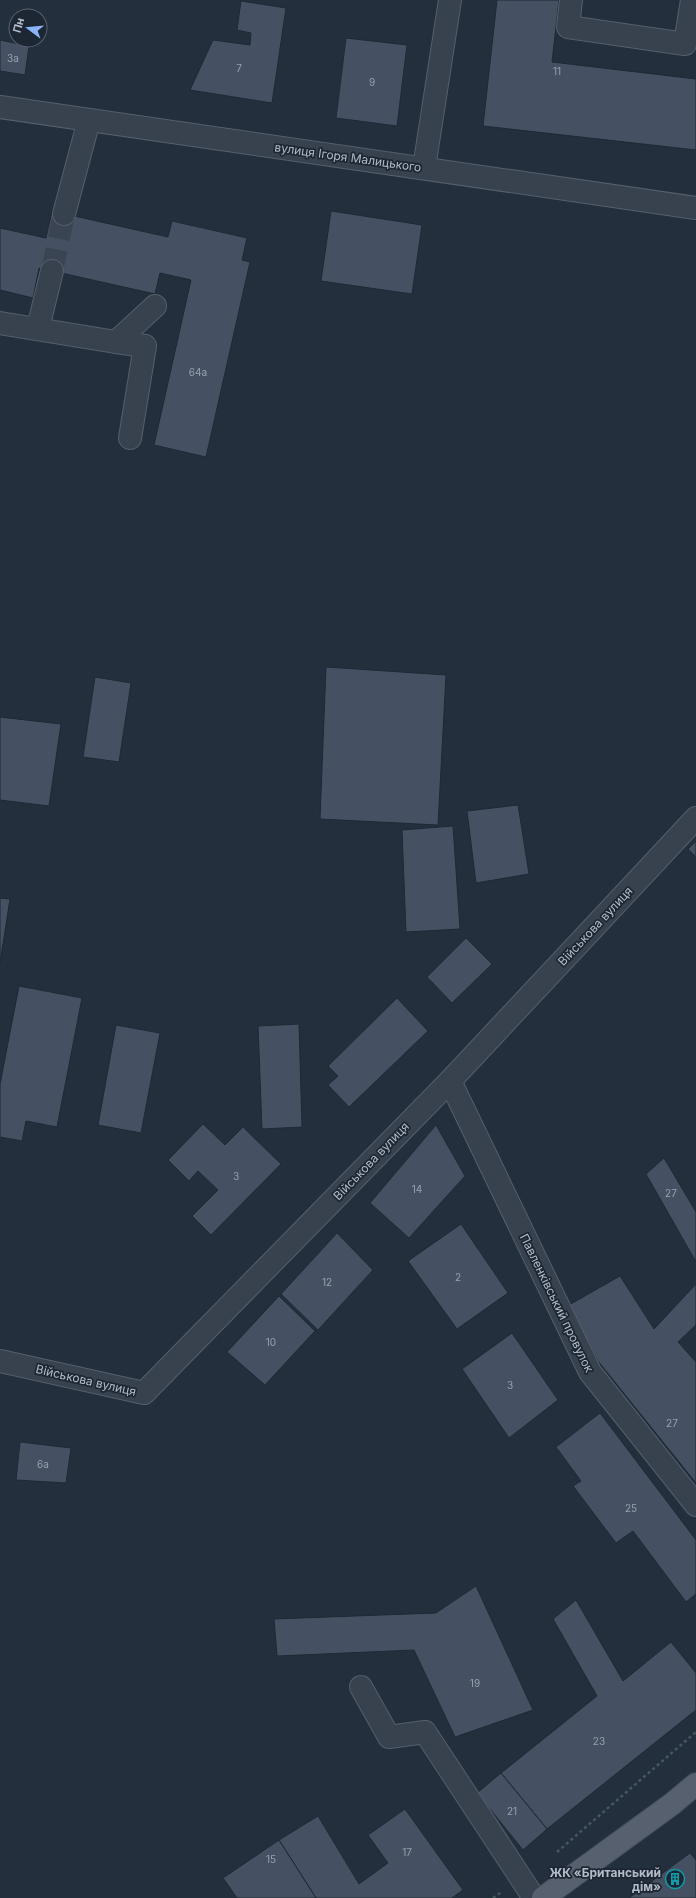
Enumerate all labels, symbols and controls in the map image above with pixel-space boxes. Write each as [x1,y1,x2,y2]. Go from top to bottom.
north arrow [8,8,48,48]
text: Пн [10,16,27,34]
house number: 3а [7,52,19,64]
house number: 7 [236,62,242,74]
house number: 11 [553,65,561,77]
house number: 9 [369,76,375,88]
street label: вулиця Ігоря Малицького [274,139,422,175]
house number: 64а [189,366,207,378]
street label: Військова вулиця [555,883,635,969]
street label: Військова вулиця [330,1119,412,1203]
house number: 3 [233,1170,239,1182]
house number: 14 [412,1183,422,1195]
house number: 27 [665,1187,677,1199]
street label: Павленківський провулок [517,1231,597,1375]
house number: 2 [455,1271,461,1283]
house number: 12 [322,1276,332,1288]
house number: 10 [266,1336,276,1348]
street label: Військова вулиця [34,1361,138,1399]
house number: 3 [507,1379,513,1391]
house number: 27 [666,1417,678,1429]
house number: 6а [37,1458,49,1470]
house number: 25 [625,1502,637,1514]
house number: 19 [470,1677,480,1689]
house number: 23 [593,1735,605,1747]
house number: 21 [507,1805,517,1817]
house number: 17 [402,1846,412,1858]
house number: 15 [266,1853,276,1865]
place label: ЖК «Британський дім» [550,1865,661,1894]
building icon: ЖК «Британський дім» [664,1868,686,1890]

